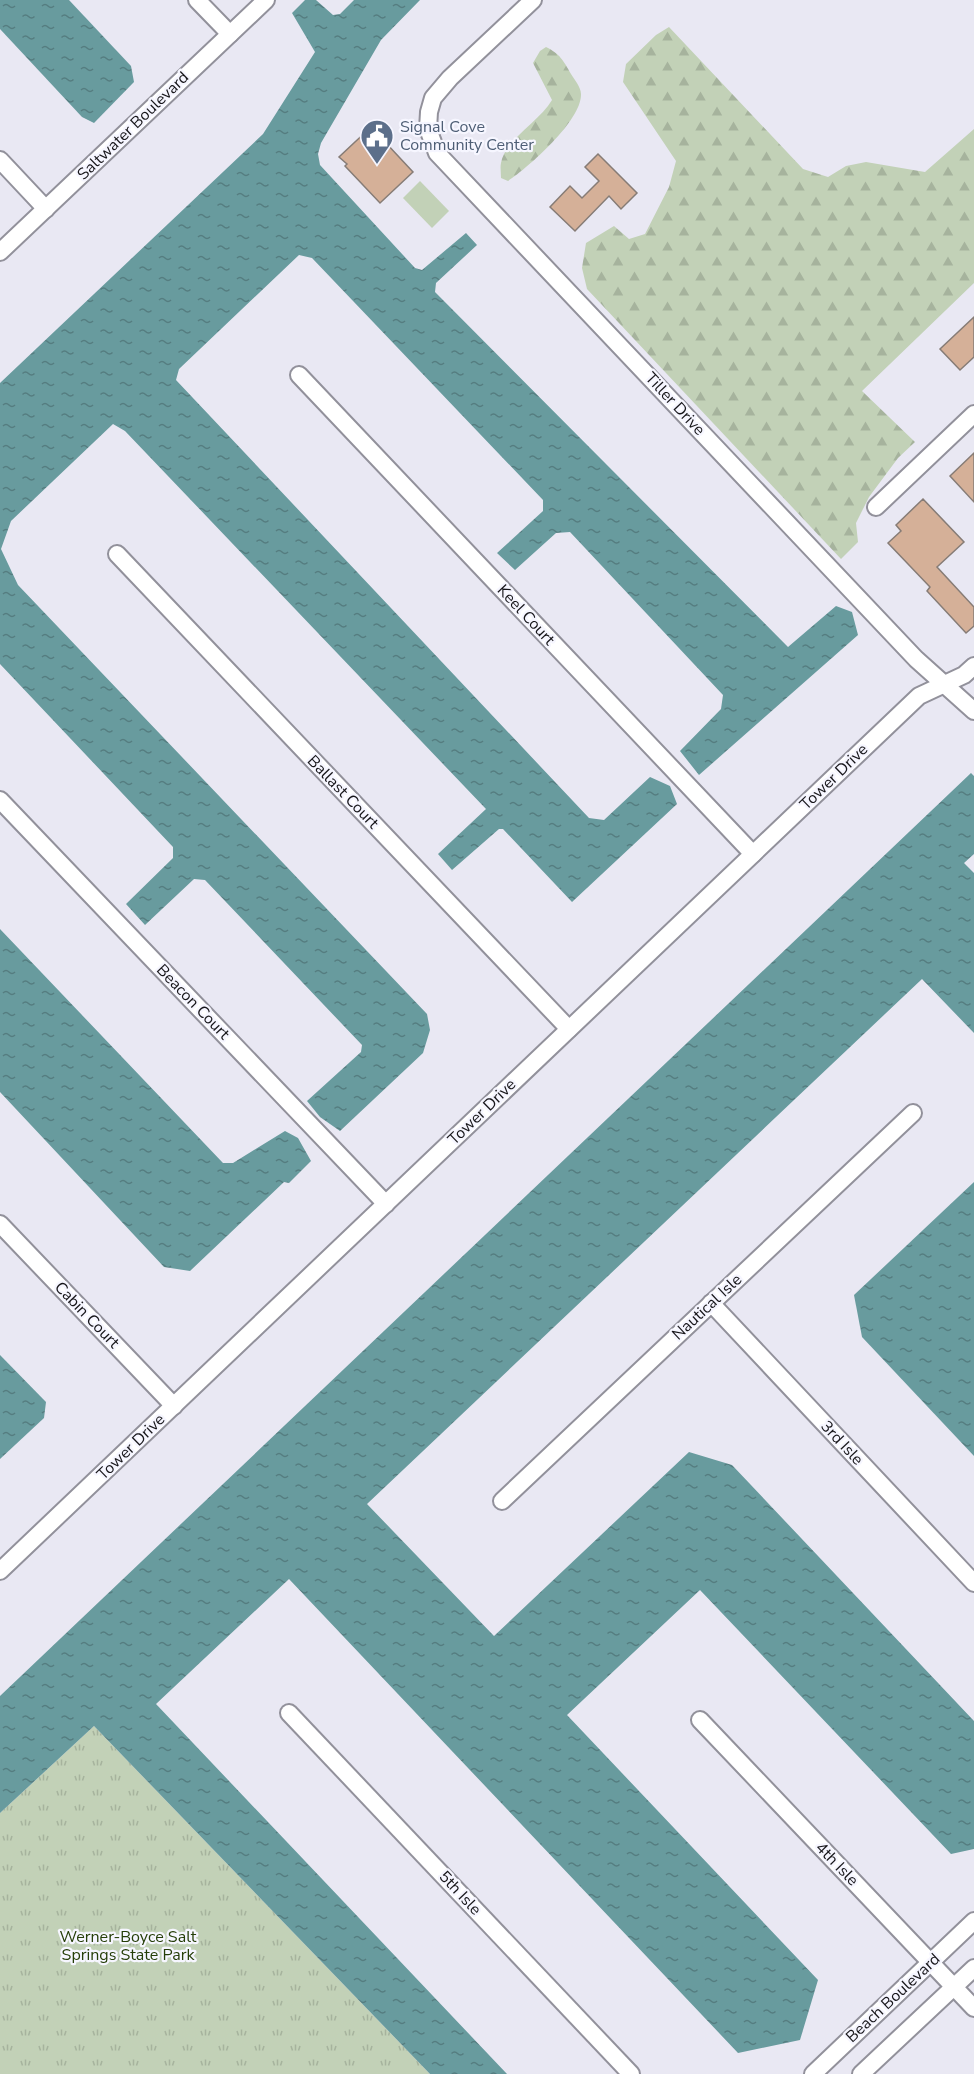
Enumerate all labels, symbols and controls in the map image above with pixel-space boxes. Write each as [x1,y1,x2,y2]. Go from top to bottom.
street label: Saltwater Boulevard [72,67,194,185]
place label: Signal Cove Community Center [400,116,534,156]
public building icon: Signal Cove Community Center [359,118,395,165]
street label: Tiller Drive [640,368,710,440]
street label: Keel Court [492,580,560,650]
street label: Tower Drive [795,739,873,815]
street label: Ballast Court [302,750,384,834]
street label: Beacon Court [151,959,235,1045]
street label: Tower Drive [443,1074,521,1150]
street label: Nautical Isle [667,1269,747,1345]
street label: Cabin Court [50,1277,125,1354]
street label: Tower Drive [92,1409,170,1485]
street label: 3rd Isle [816,1416,868,1470]
street label: 4th Isle [811,1837,863,1891]
street label: 5th Isle [434,1866,486,1920]
park label: Werner-Boyce Salt Springs State Park [60,1926,197,1966]
street label: Beach Boulevard [841,1948,945,2048]

